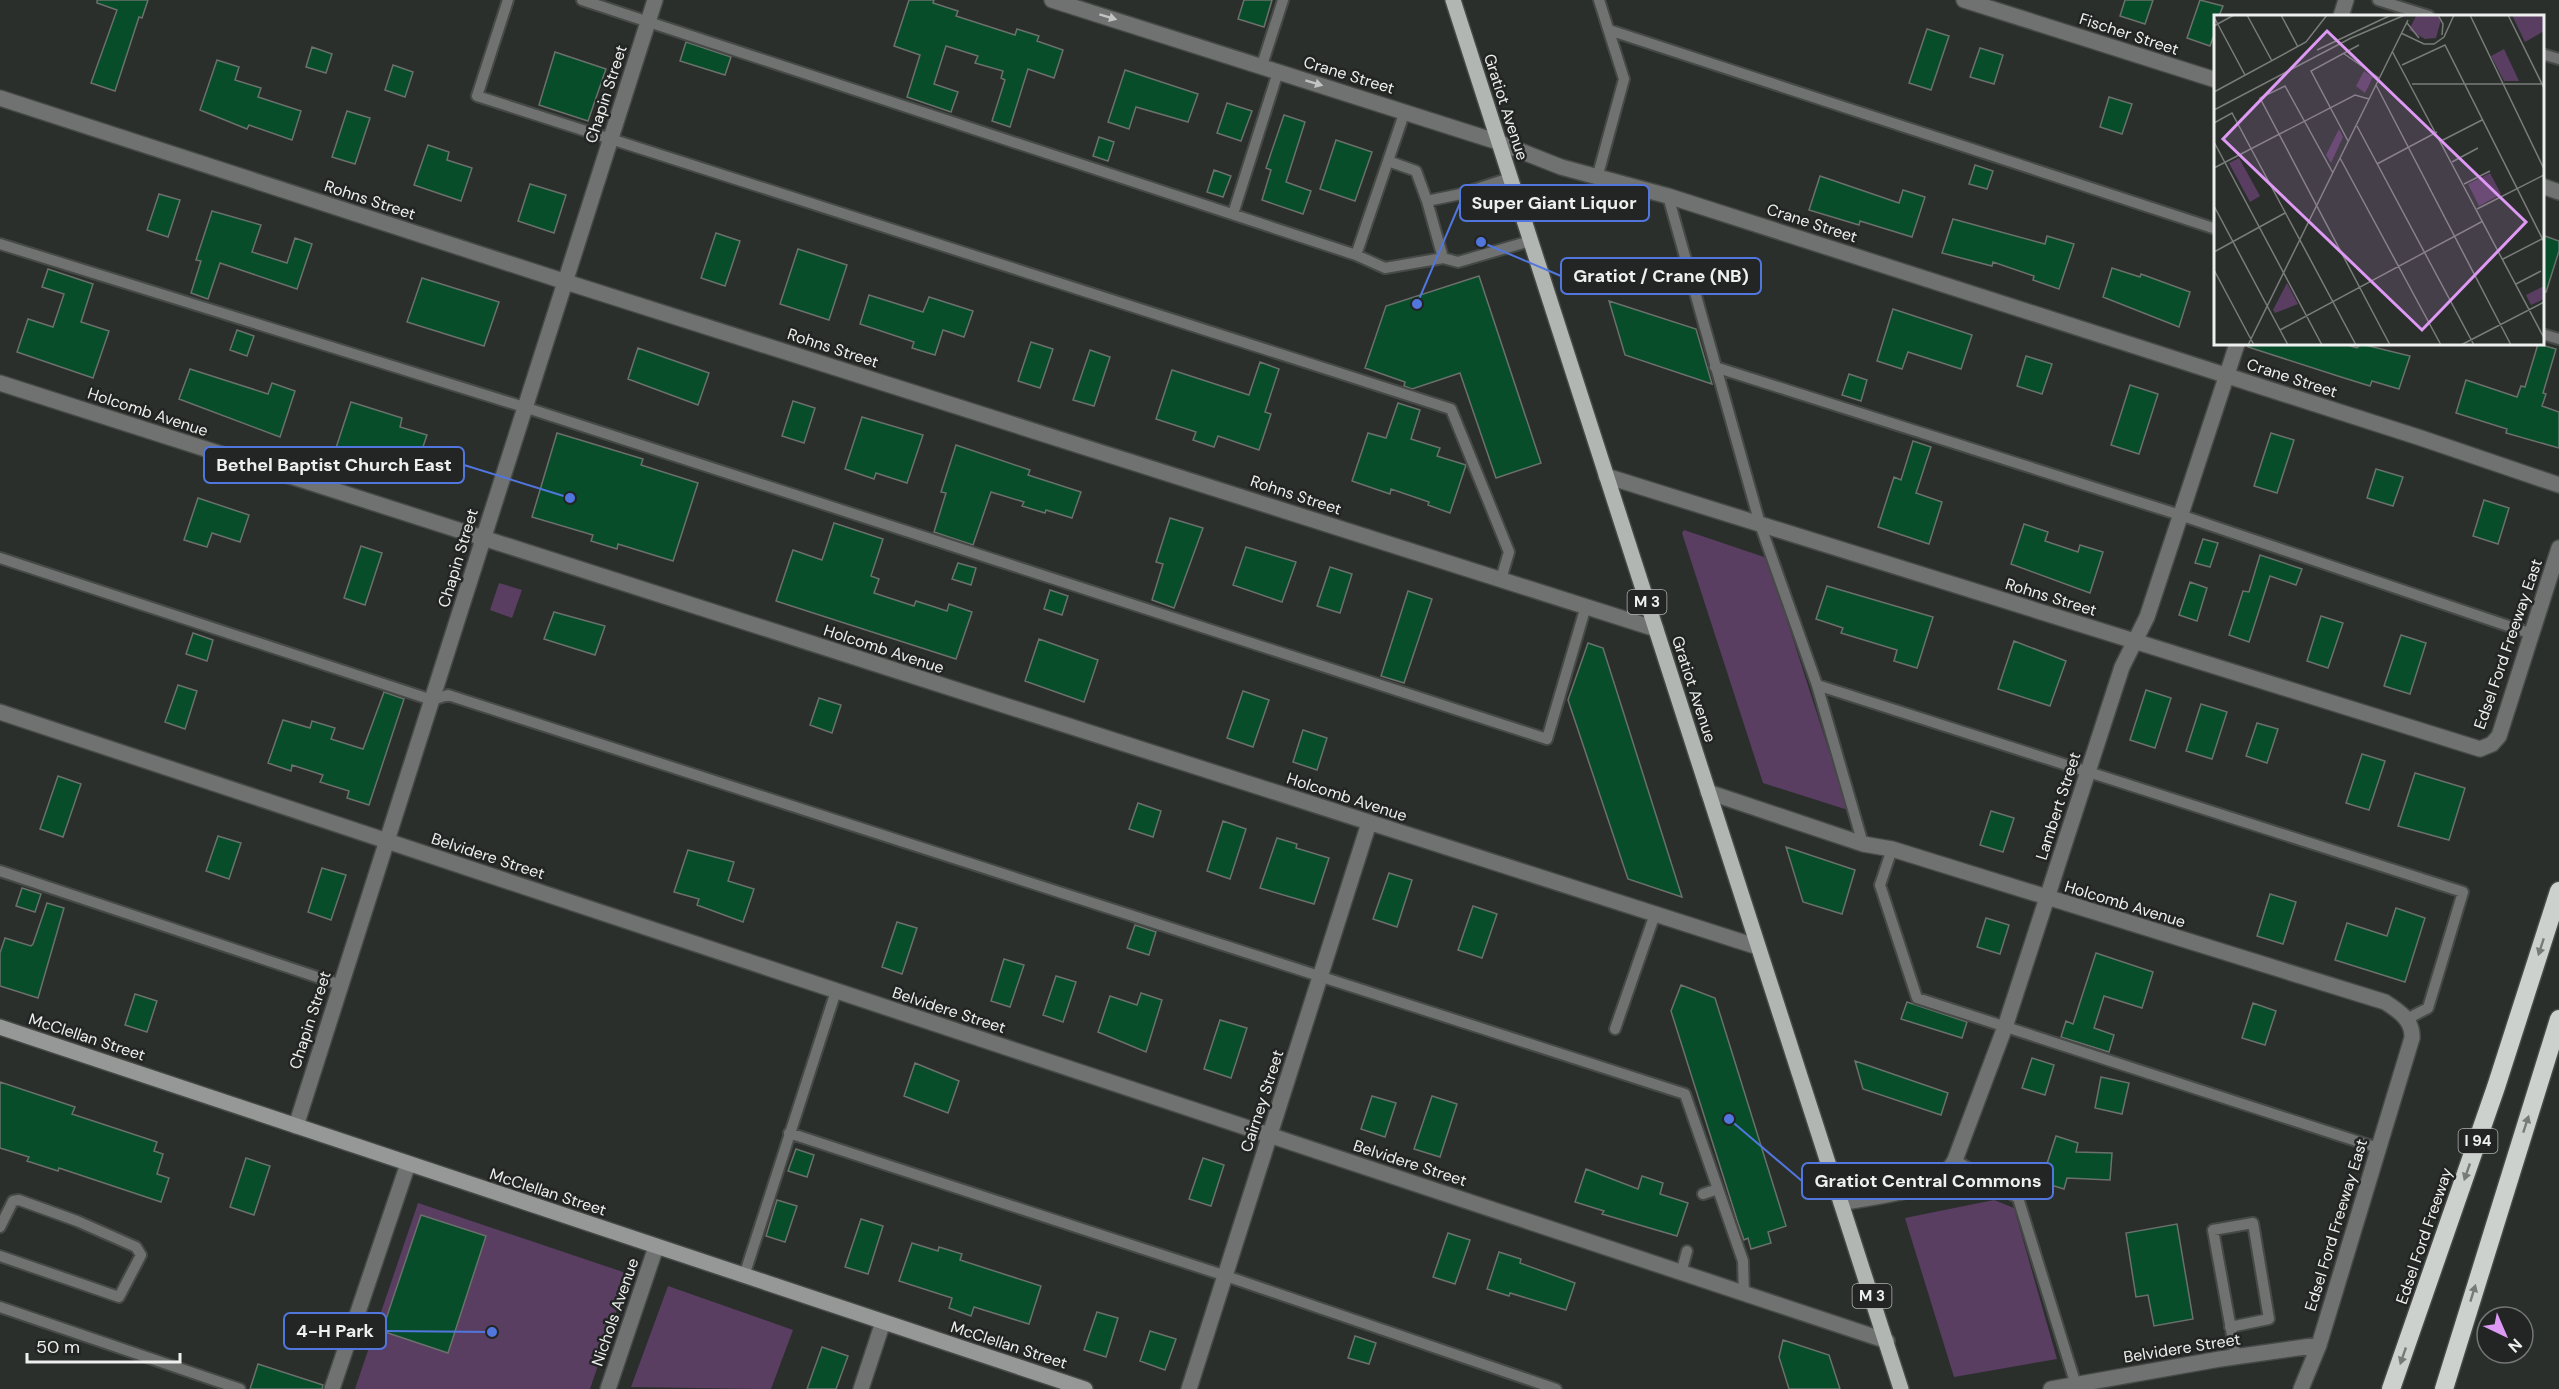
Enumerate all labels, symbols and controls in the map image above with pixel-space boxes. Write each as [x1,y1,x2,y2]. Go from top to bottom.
street label: Fischer Street [2077,8,2181,60]
one-way arrow [1099,13,1117,23]
inset map [2214,15,2544,345]
street label: Chapin Street [580,42,632,146]
street label: Crane Street [1301,51,1397,99]
street label: Gratiot Avenue [1479,51,1533,163]
one-way arrow [1305,79,1323,88]
street label: Rohns Street [322,175,418,225]
callout: Super Giant Liquor [1460,185,1649,221]
text: Super Giant Liquor [1472,191,1637,215]
street label: Crane Street [1764,198,1860,248]
callout: Gratiot / Crane (NB) [1561,258,1761,294]
text: Gratiot / Crane (NB) [1573,264,1749,288]
street label: Rohns Street [785,323,881,373]
street label: Crane Street [2244,353,2340,403]
street label: Holcomb Avenue [85,383,211,441]
callout: Bethel Baptist Church East [204,447,464,483]
text: Bethel Baptist Church East [216,453,452,477]
street label: Rohns Street [1248,470,1344,520]
street label: Chapin Street [433,506,483,610]
street label: Edsel Ford Freeway East [2469,556,2547,732]
street label: Rohns Street [2003,573,2099,621]
road number: M 3 [1628,590,1666,614]
street label: Holcomb Avenue [821,620,947,678]
street label: Gratiot Avenue [1667,633,1721,745]
street label: Lambert Street [2031,749,2085,863]
street label: Holcomb Avenue [1284,768,1410,826]
street label: Belvidere Street [429,828,547,884]
street label: Holcomb Avenue [2062,876,2188,932]
one-way arrow [2536,938,2545,956]
street label: Chapin Street [284,968,336,1072]
street label: Belvidere Street [890,982,1008,1038]
street label: McClellan Street [26,1008,148,1066]
street label: Cairney Street [1236,1047,1288,1155]
one-way arrow [2522,1115,2531,1133]
road number: I 94 [2458,1129,2498,1153]
street label: Belvidere Street [1351,1135,1469,1191]
street label: Edsel Ford Freeway East [2300,1136,2372,1314]
street label: McClellan Street [487,1163,609,1221]
callout: Gratiot Central Commons [1802,1163,2053,1199]
one-way arrow [2462,1163,2471,1181]
street label: Edsel Ford Freeway [2391,1165,2457,1307]
text: Gratiot Central Commons [1815,1169,2041,1193]
street label: Nichols Avenue [587,1255,643,1369]
road number: M 3 [1852,1284,1892,1308]
one-way arrow [2469,1284,2478,1302]
north arrow [2475,1305,2535,1365]
callout: 4-H Park [284,1313,386,1349]
street label: McClellan Street [948,1316,1070,1374]
text: 4-H Park [296,1319,375,1343]
scale bar [27,1326,180,1364]
street label: Belvidere Street [2122,1328,2242,1368]
text: N [2504,1334,2527,1357]
text: 50 m [36,1335,80,1359]
one-way arrow [2397,1347,2407,1365]

